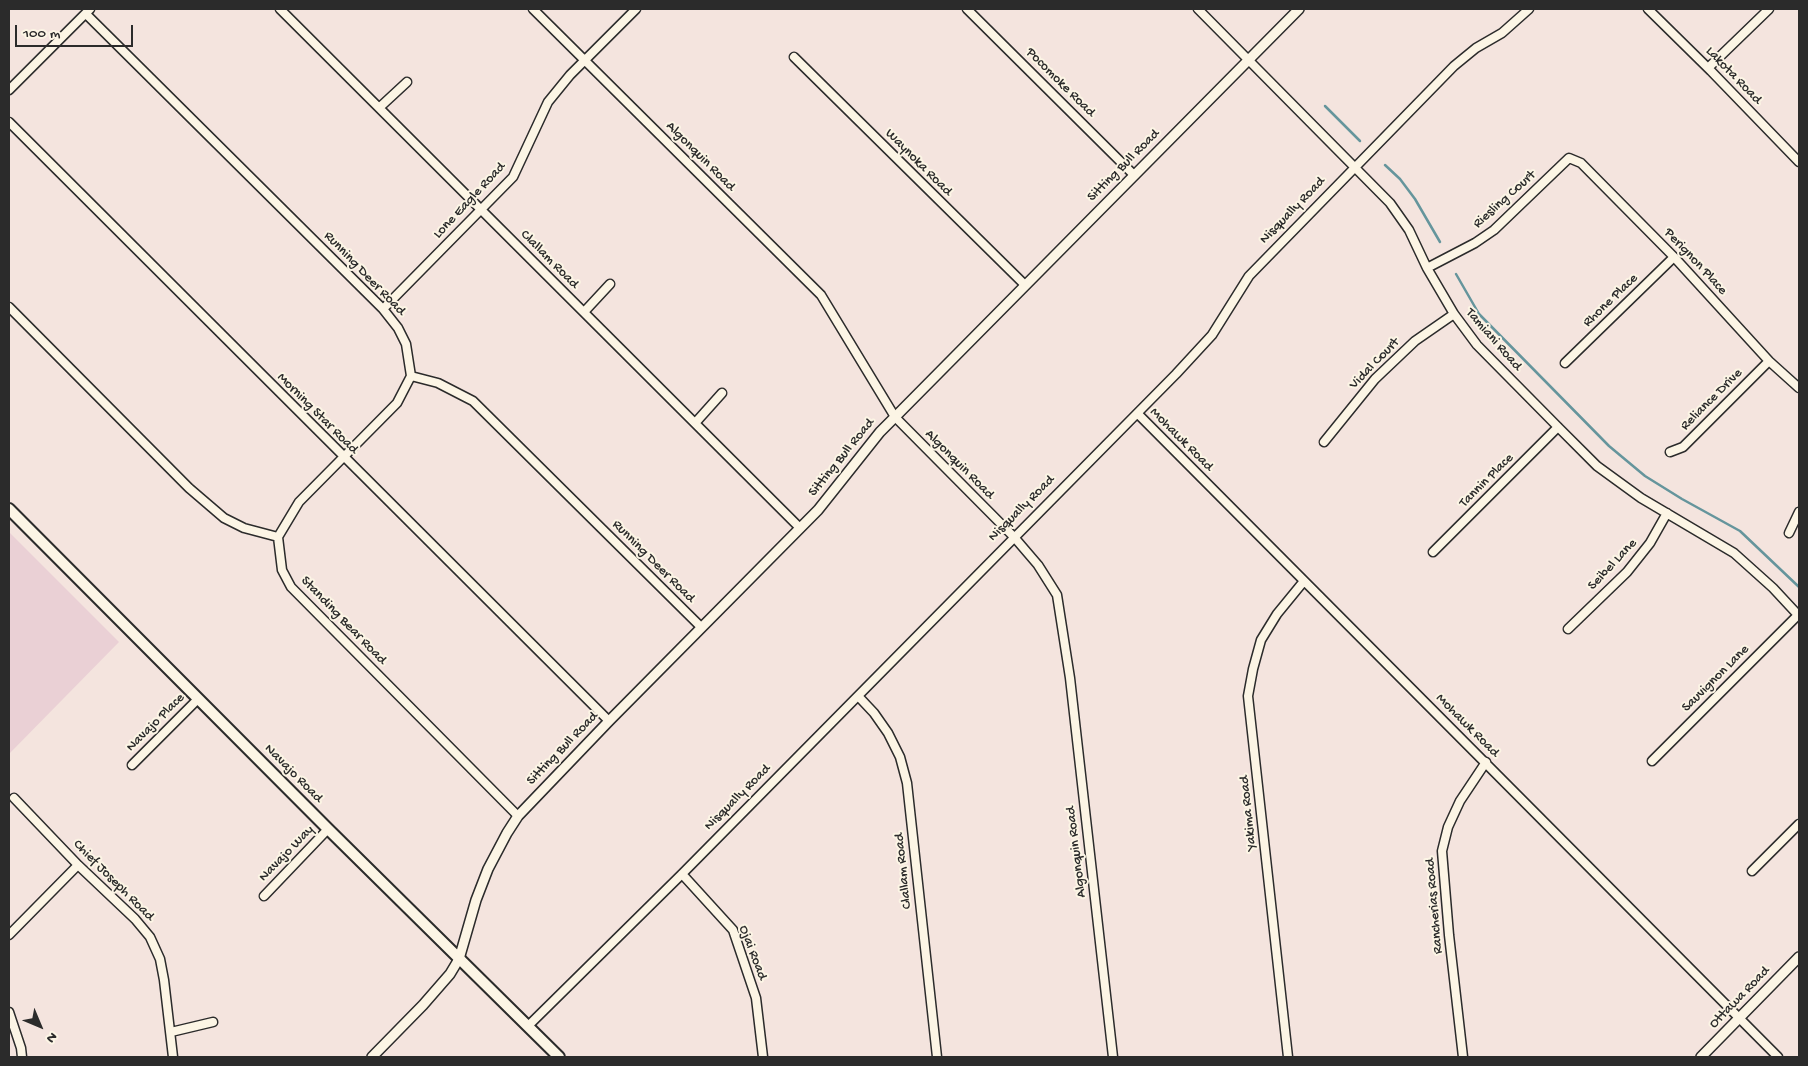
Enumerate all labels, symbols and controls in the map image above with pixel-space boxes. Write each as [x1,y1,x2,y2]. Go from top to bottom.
scale bar [18,15,135,47]
text: 100 m [23,25,60,43]
street label: Lakota Road [1701,44,1765,108]
street label: Pocomoke Road [1022,45,1098,121]
street label: Algonquin Road [662,119,738,195]
street label: Waynoka Road [881,126,955,200]
street label: Sitting Bull Road [1084,126,1164,206]
street label: Lone Eagle Road [430,159,510,243]
street label: Riesling Court [1470,167,1540,233]
street label: Nisqually Road [1257,174,1329,248]
street label: Perignon Place [1660,225,1730,299]
street label: Clallam Road [516,227,582,293]
street label: Running Deer Road [320,228,408,320]
street label: Rhone Place [1580,271,1642,331]
street label: Tamiani Road [1461,305,1525,375]
street label: Vidal Court [1346,335,1404,393]
street label: Reliance Drive [1677,365,1747,435]
street label: Morning Star Road [273,370,361,458]
street label: Mohawk Road [1146,405,1216,475]
street label: Sitting Bull Road [805,416,879,500]
street label: Algonquin Road [921,427,997,503]
street label: Tannin Place [1456,450,1518,512]
street label: Nisqually Road [985,472,1059,546]
street label: Running Deer Road [608,517,698,607]
street label: Seibel Lane [1585,536,1641,594]
street label: Standing Bear Road [296,573,390,669]
street label: Sauvignon Lane [1679,642,1753,716]
street label: Navajo Place [123,690,189,756]
street label: Mohawk Road [1432,691,1502,761]
street label: Sitting Bull Road [524,709,602,789]
street label: Navajo Road [260,741,326,807]
street label: Nisqually Road [701,761,775,835]
street label: Yakima Road [1237,775,1261,851]
street label: Algonquin Road [1063,805,1091,899]
street label: Navajo Way [256,822,318,886]
street label: Clallam Road [892,832,916,910]
street label: Chief Joseph Road [69,837,157,925]
street label: Rancherias Road [1422,857,1448,955]
street label: Ojai Road [734,923,770,983]
street label: Ottawa Road [1706,963,1774,1033]
north arrow [15,1001,65,1051]
text: N [42,1028,60,1046]

